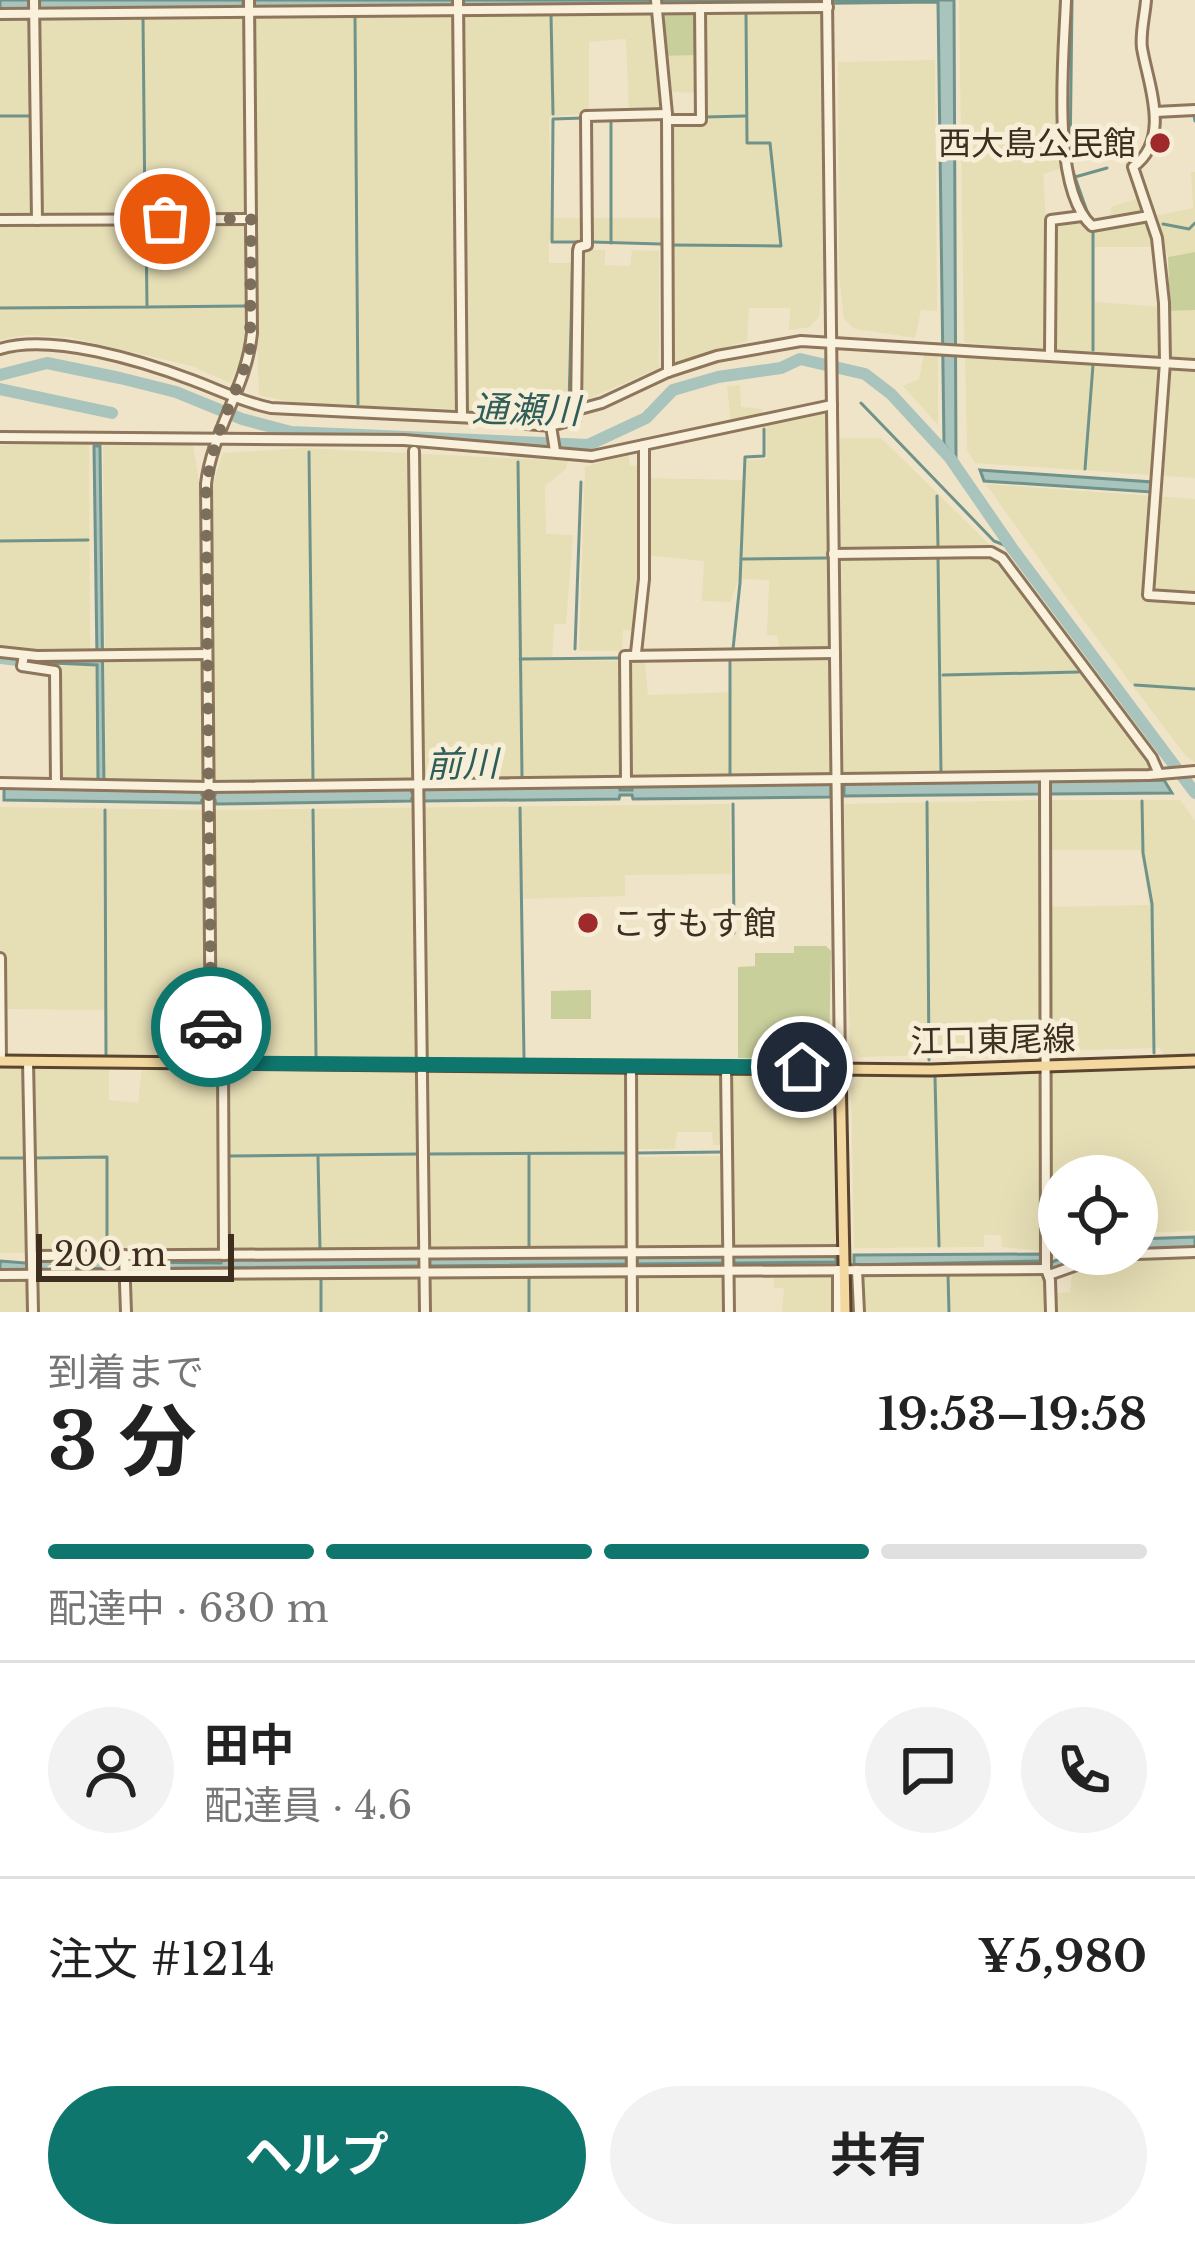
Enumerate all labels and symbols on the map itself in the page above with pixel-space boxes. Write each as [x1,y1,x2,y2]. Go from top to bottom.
place label: 西大島公民館 [938,123,1136,164]
marker: 西大島公民館 [1147,130,1173,156]
pin [114,168,216,270]
water label: 通瀬川 [472,387,584,434]
water label: 前川 [426,741,502,787]
place label: こすもす館 [612,903,776,944]
marker: こすもす館 [575,910,601,936]
courier [151,967,271,1087]
pin [751,1016,853,1118]
street label: 江口東尾線 [910,1018,1076,1062]
scale bar [36,1228,234,1281]

